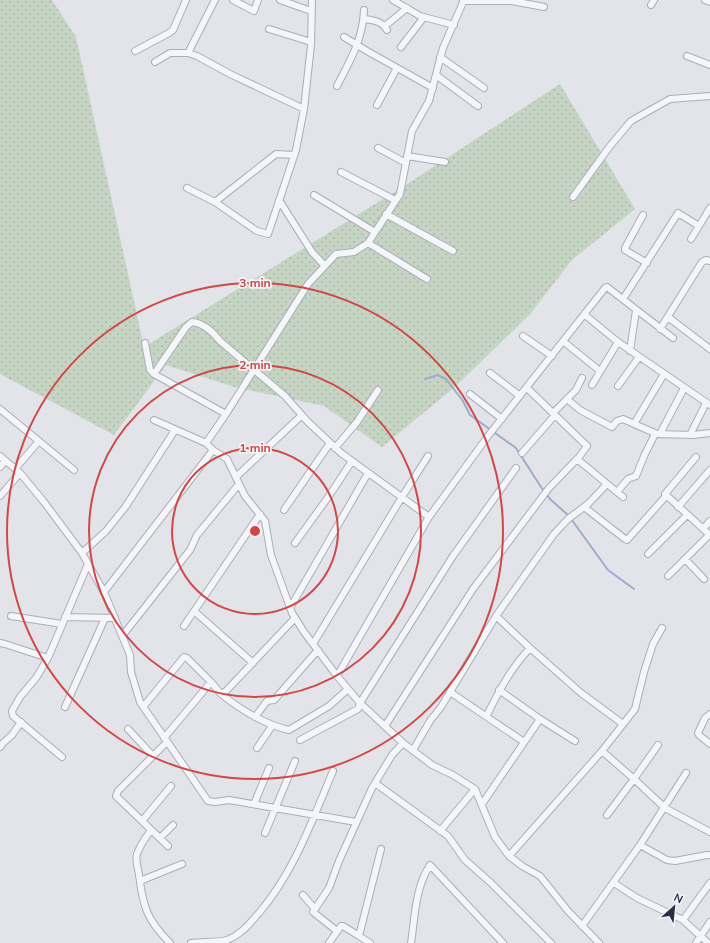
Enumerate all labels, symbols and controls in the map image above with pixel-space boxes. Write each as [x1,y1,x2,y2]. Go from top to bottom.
text: 3 min [239,275,271,290]
text: 2 min [239,357,271,372]
text: 1 min [239,440,271,455]
centre of rings [248,524,262,538]
north arrow [654,887,694,927]
text: N [672,890,685,906]

